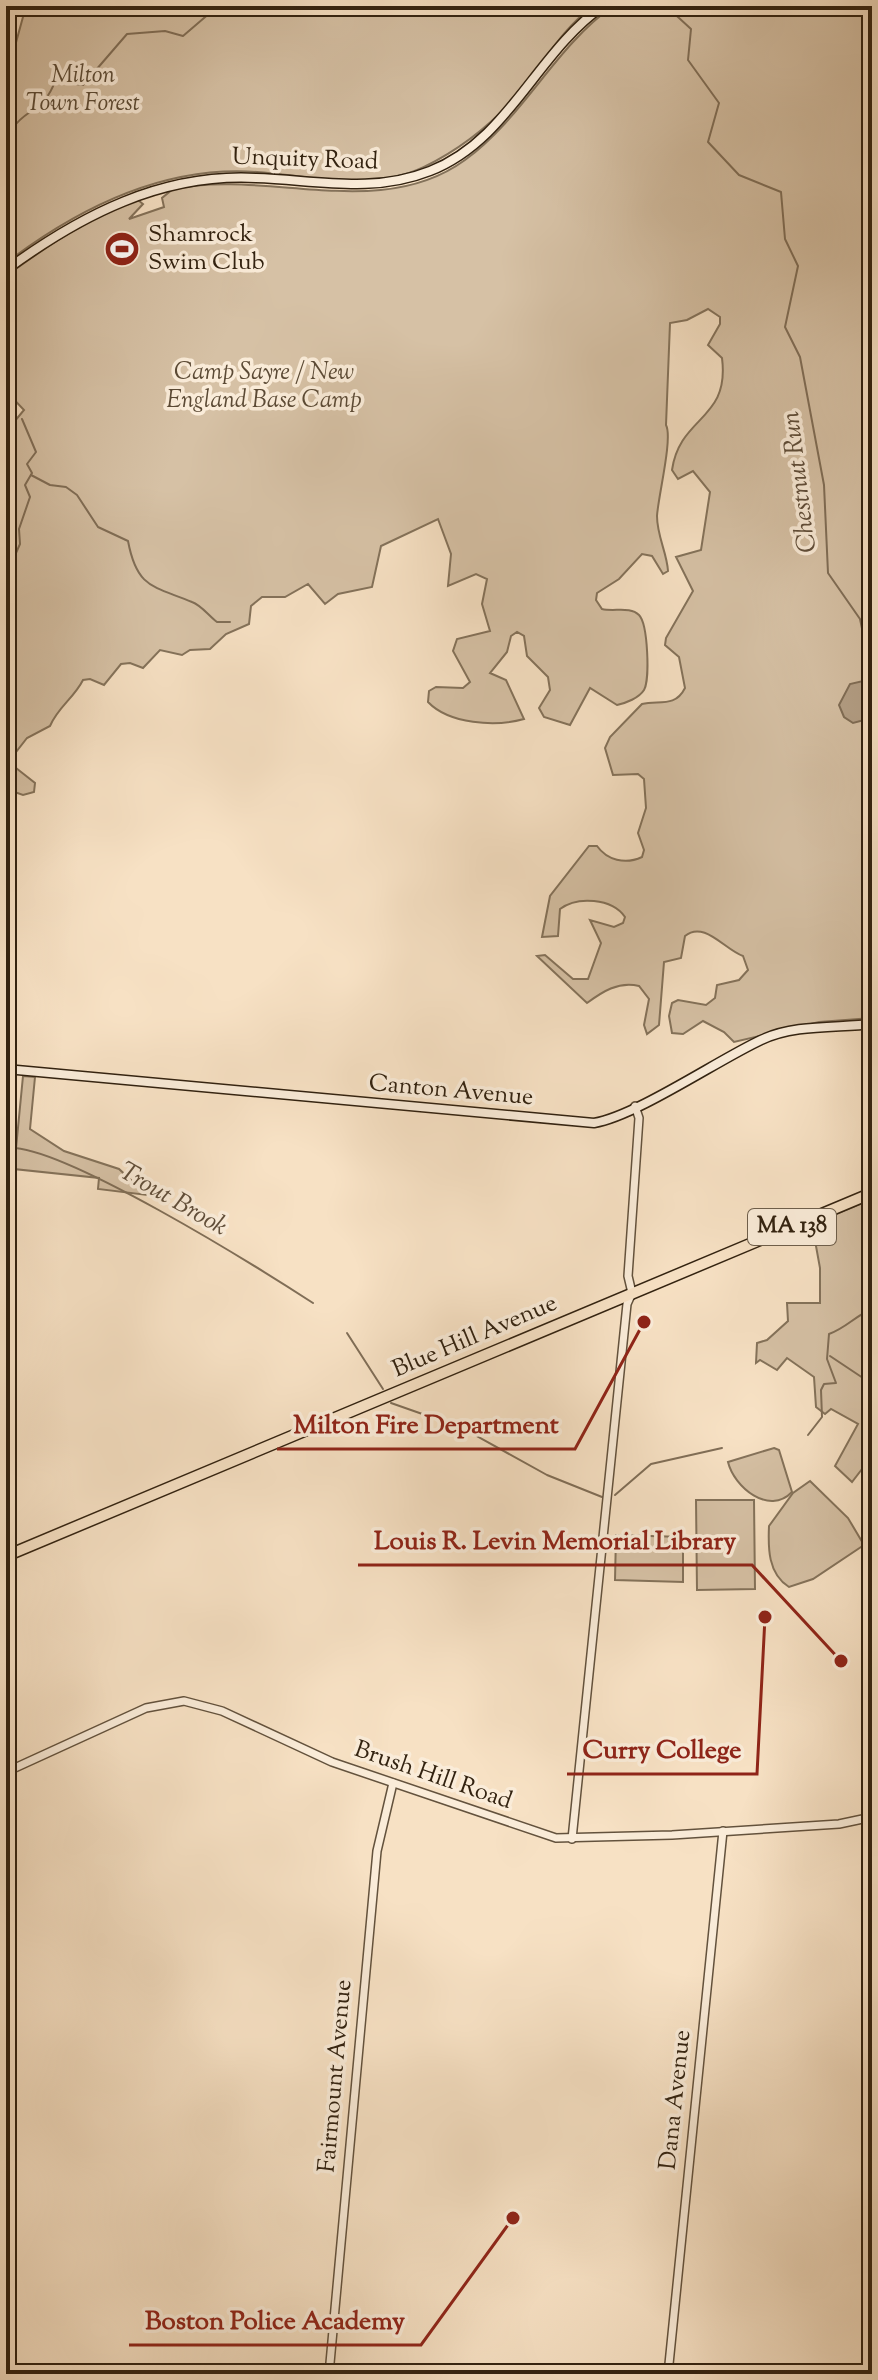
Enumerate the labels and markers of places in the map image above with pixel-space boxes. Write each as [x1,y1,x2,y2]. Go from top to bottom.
place label: Shamrock Swim Club [148,218,265,280]
sports icon: Shamrock Swim Club [103,230,141,268]
callout: Milton Fire Department [277,1399,575,1449]
callout: Louis R. Levin Memorial Library [358,1515,752,1565]
callout: Curry College [567,1724,757,1774]
callout: Boston Police Academy [129,2295,421,2345]

